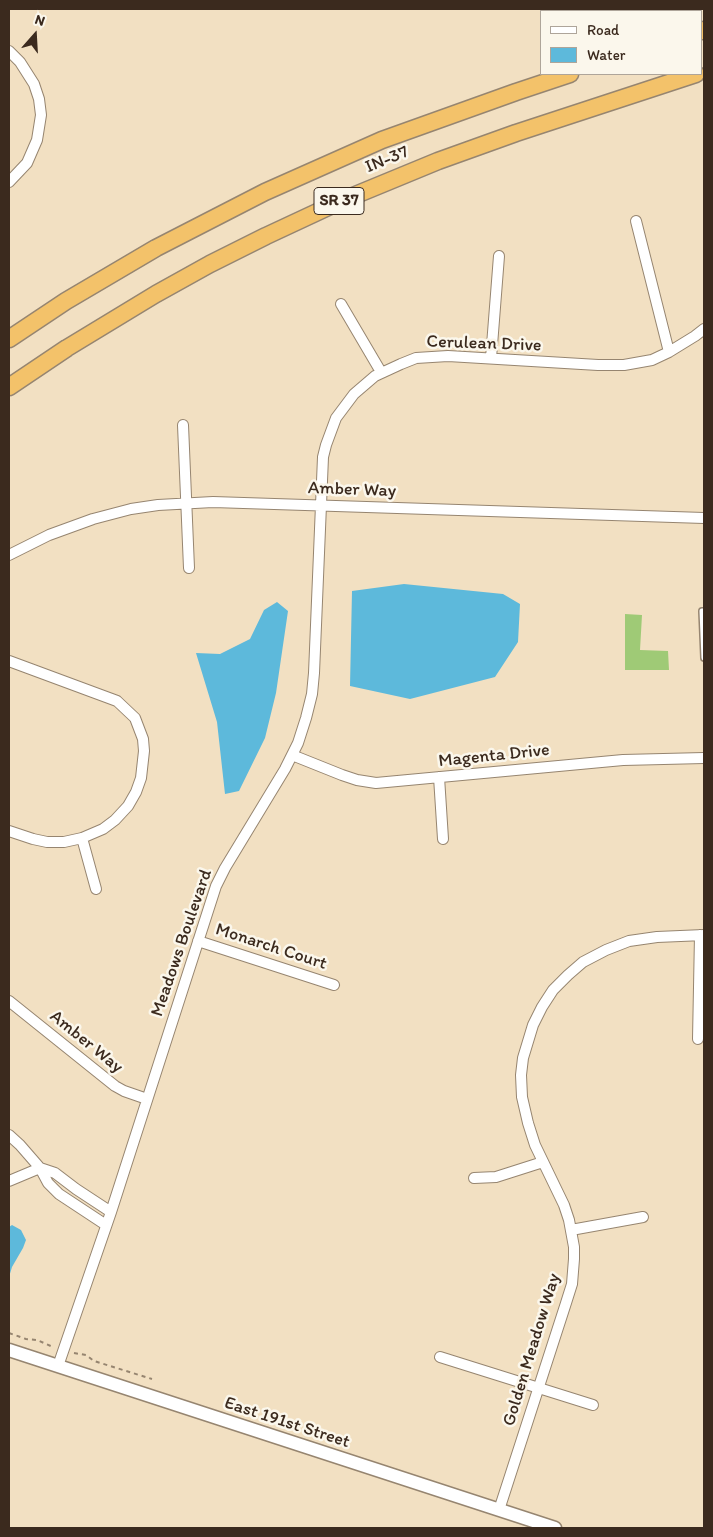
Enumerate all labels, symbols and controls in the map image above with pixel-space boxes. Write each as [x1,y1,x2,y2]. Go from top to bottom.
north arrow [10,10,60,60]
legend [540,10,703,75]
text: N [33,11,47,30]
text: Road [587,21,619,39]
text: Water [587,46,625,64]
street label: IN-37 [362,142,412,178]
road number: SR 37 [314,188,364,215]
street label: Cerulean Drive [426,331,542,357]
street label: Amber Way [308,478,396,502]
street label: Magenta Drive [437,739,551,773]
street label: Meadows Boulevard [147,867,217,1019]
street label: Monarch Court [213,919,329,975]
street label: Amber Way [45,1006,127,1078]
street label: Golden Meadow Way [498,1271,566,1429]
street label: East 191st Street [222,1393,352,1453]

